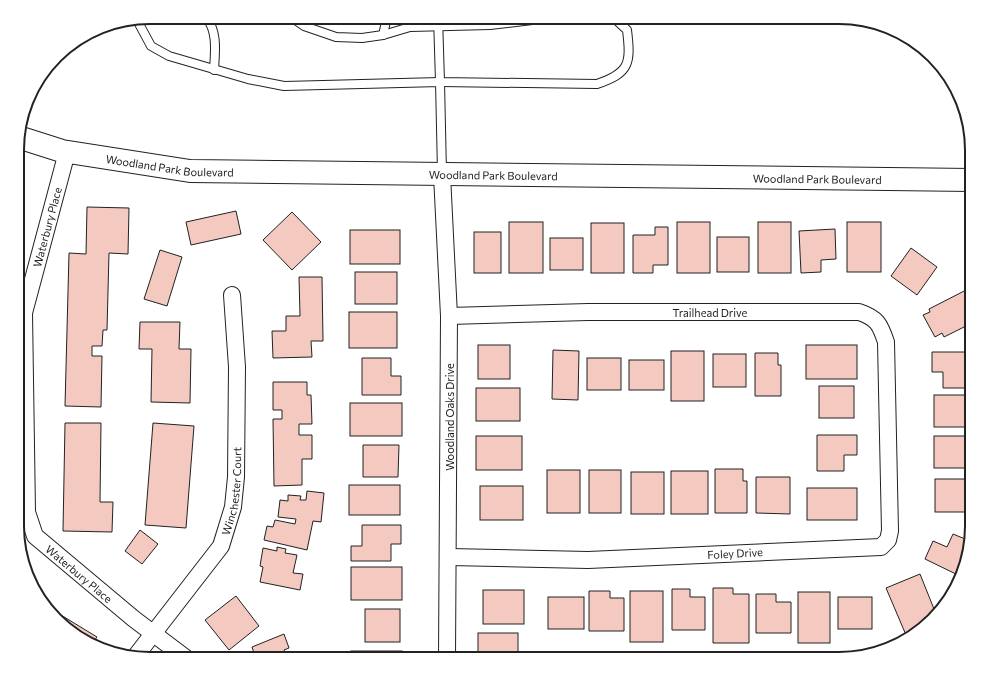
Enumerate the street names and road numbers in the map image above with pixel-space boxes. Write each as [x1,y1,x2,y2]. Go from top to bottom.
street label: Woodland Park Boulevard [105,151,234,178]
street label: Woodland Park Boulevard [429,167,558,182]
street label: Woodland Park Boulevard [753,171,882,185]
street label: Waterbury Place [30,185,64,269]
street label: Trailhead Drive [673,306,748,319]
street label: Woodland Oaks Drive [443,363,456,471]
street label: Winchester Court [218,446,243,536]
street label: Waterbury Place [44,542,115,605]
street label: Foley Drive [707,545,763,561]

